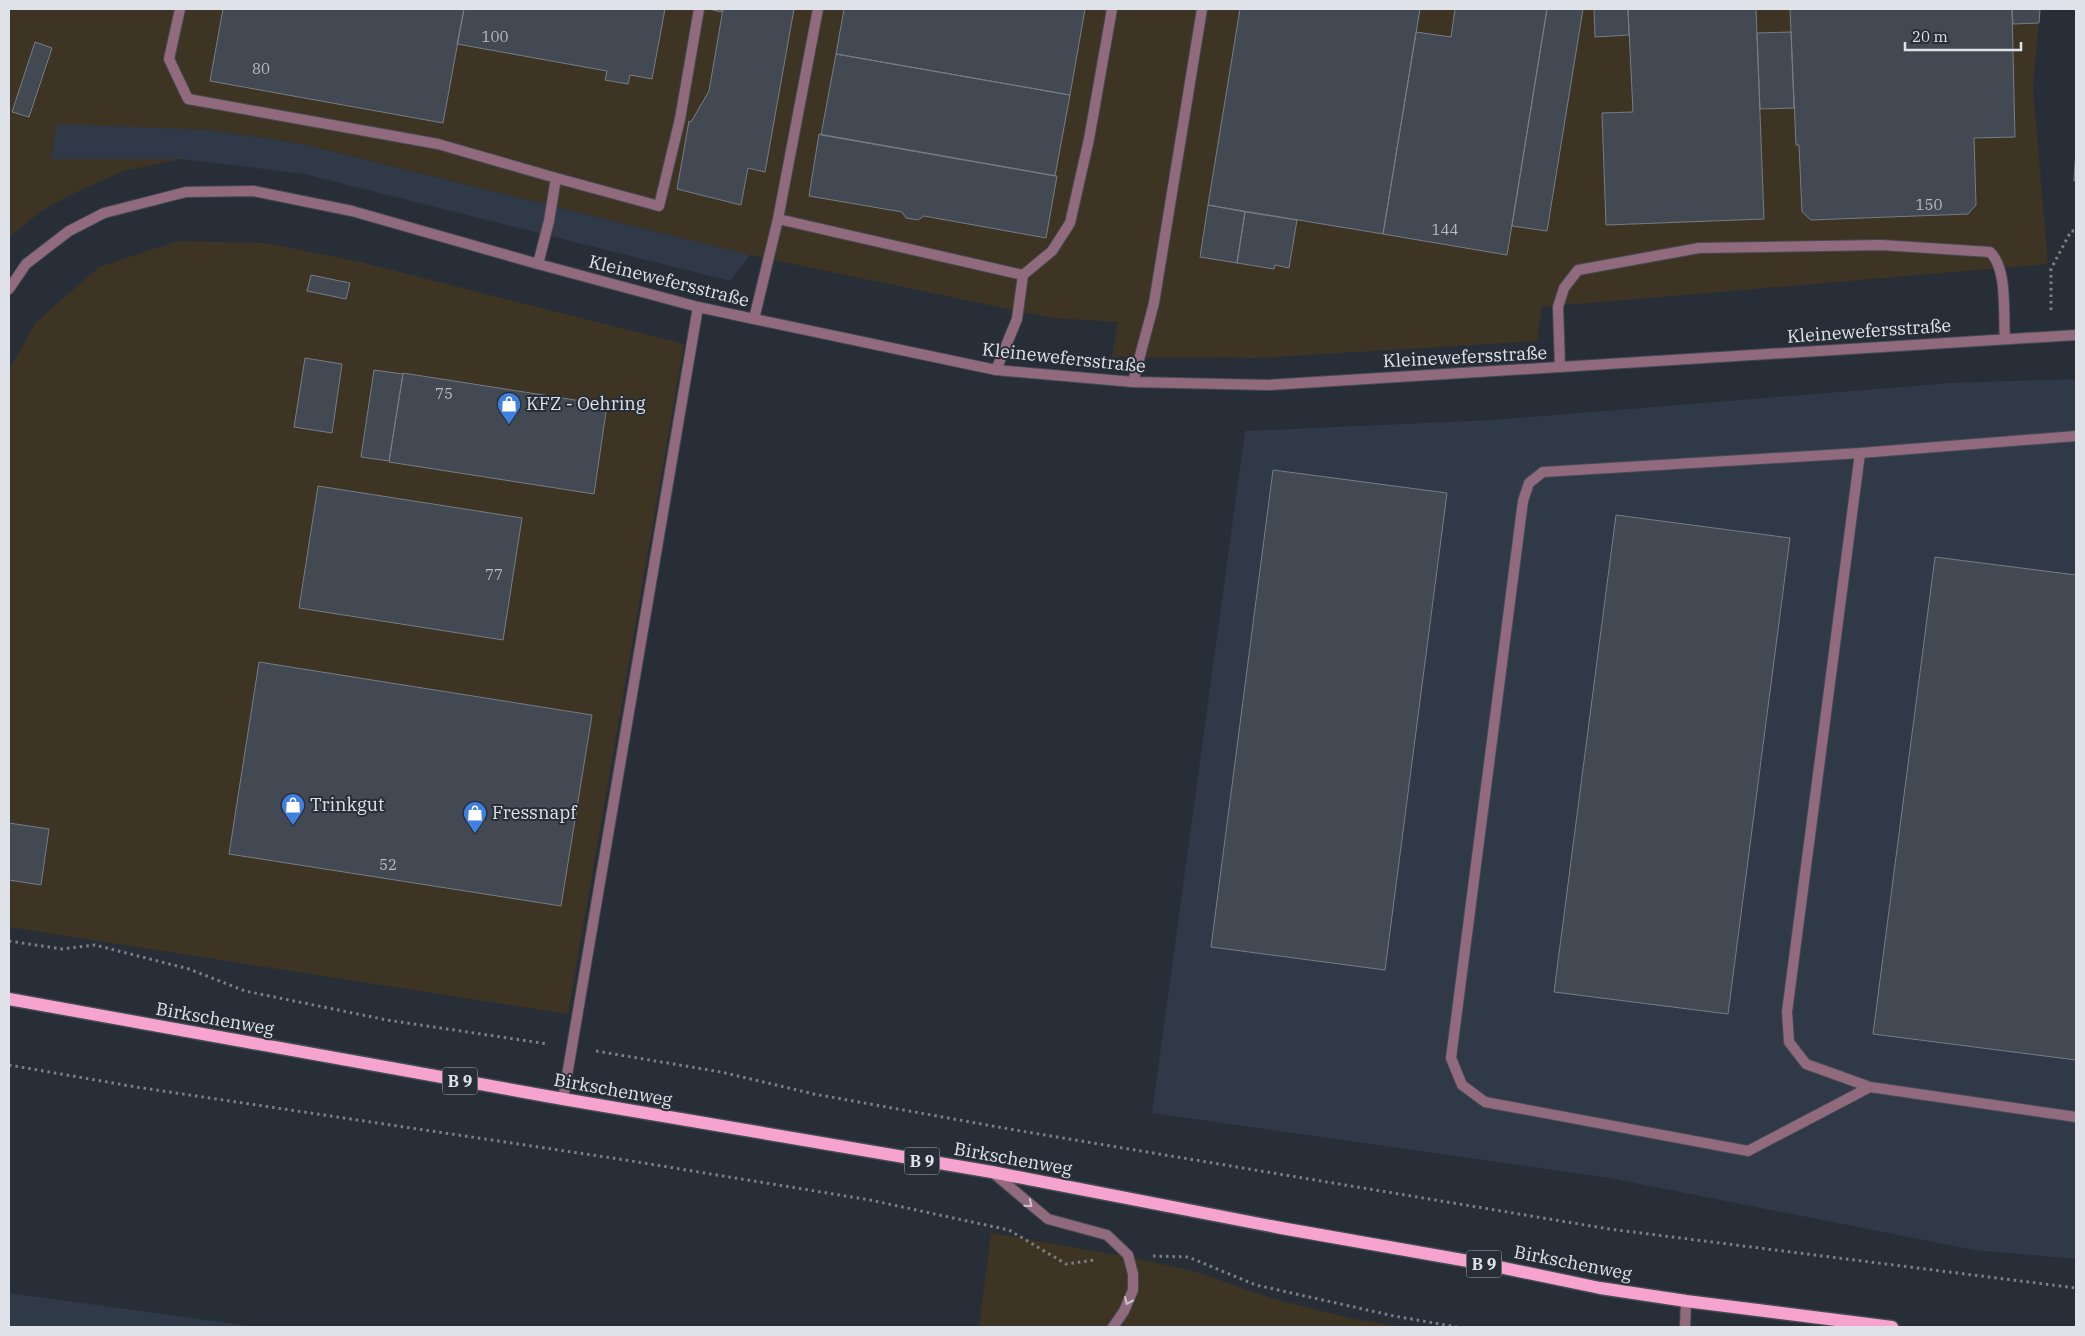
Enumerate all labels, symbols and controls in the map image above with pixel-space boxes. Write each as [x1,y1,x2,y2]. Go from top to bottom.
scale bar [1905,20,2021,52]
house number: 100 [481,27,509,46]
text: 20 m [1912,27,1948,46]
house number: 80 [252,59,270,78]
house number: 150 [1915,195,1943,214]
house number: 144 [1431,220,1459,239]
street label: Kleinewefersstraße [587,249,752,312]
street label: Kleinewefersstraße [1786,313,1952,348]
street label: Kleinewefersstraße [981,337,1147,378]
street label: Kleinewefersstraße [1382,341,1548,372]
house number: 75 [435,384,453,403]
shop icon: KFZ - Oehring [496,391,522,425]
place label: KFZ - Oehring [526,392,646,415]
house number: 77 [485,565,503,584]
shop icon: Trinkgut [280,792,306,826]
place label: Trinkgut [310,793,384,816]
shop icon: Fressnapf [462,800,488,834]
place label: Fressnapf [492,801,578,824]
house number: 52 [379,855,397,874]
street label: Birkschenweg [154,997,276,1040]
road number: B 9 [442,1068,478,1094]
street label: Birkschenweg [552,1068,674,1111]
street label: Birkschenweg [952,1137,1074,1180]
road number: B 9 [904,1148,940,1174]
one-way arrow [1023,1198,1032,1206]
street label: Birkschenweg [1512,1240,1634,1285]
road number: B 9 [1466,1250,1502,1278]
one-way arrow [1124,1296,1135,1305]

